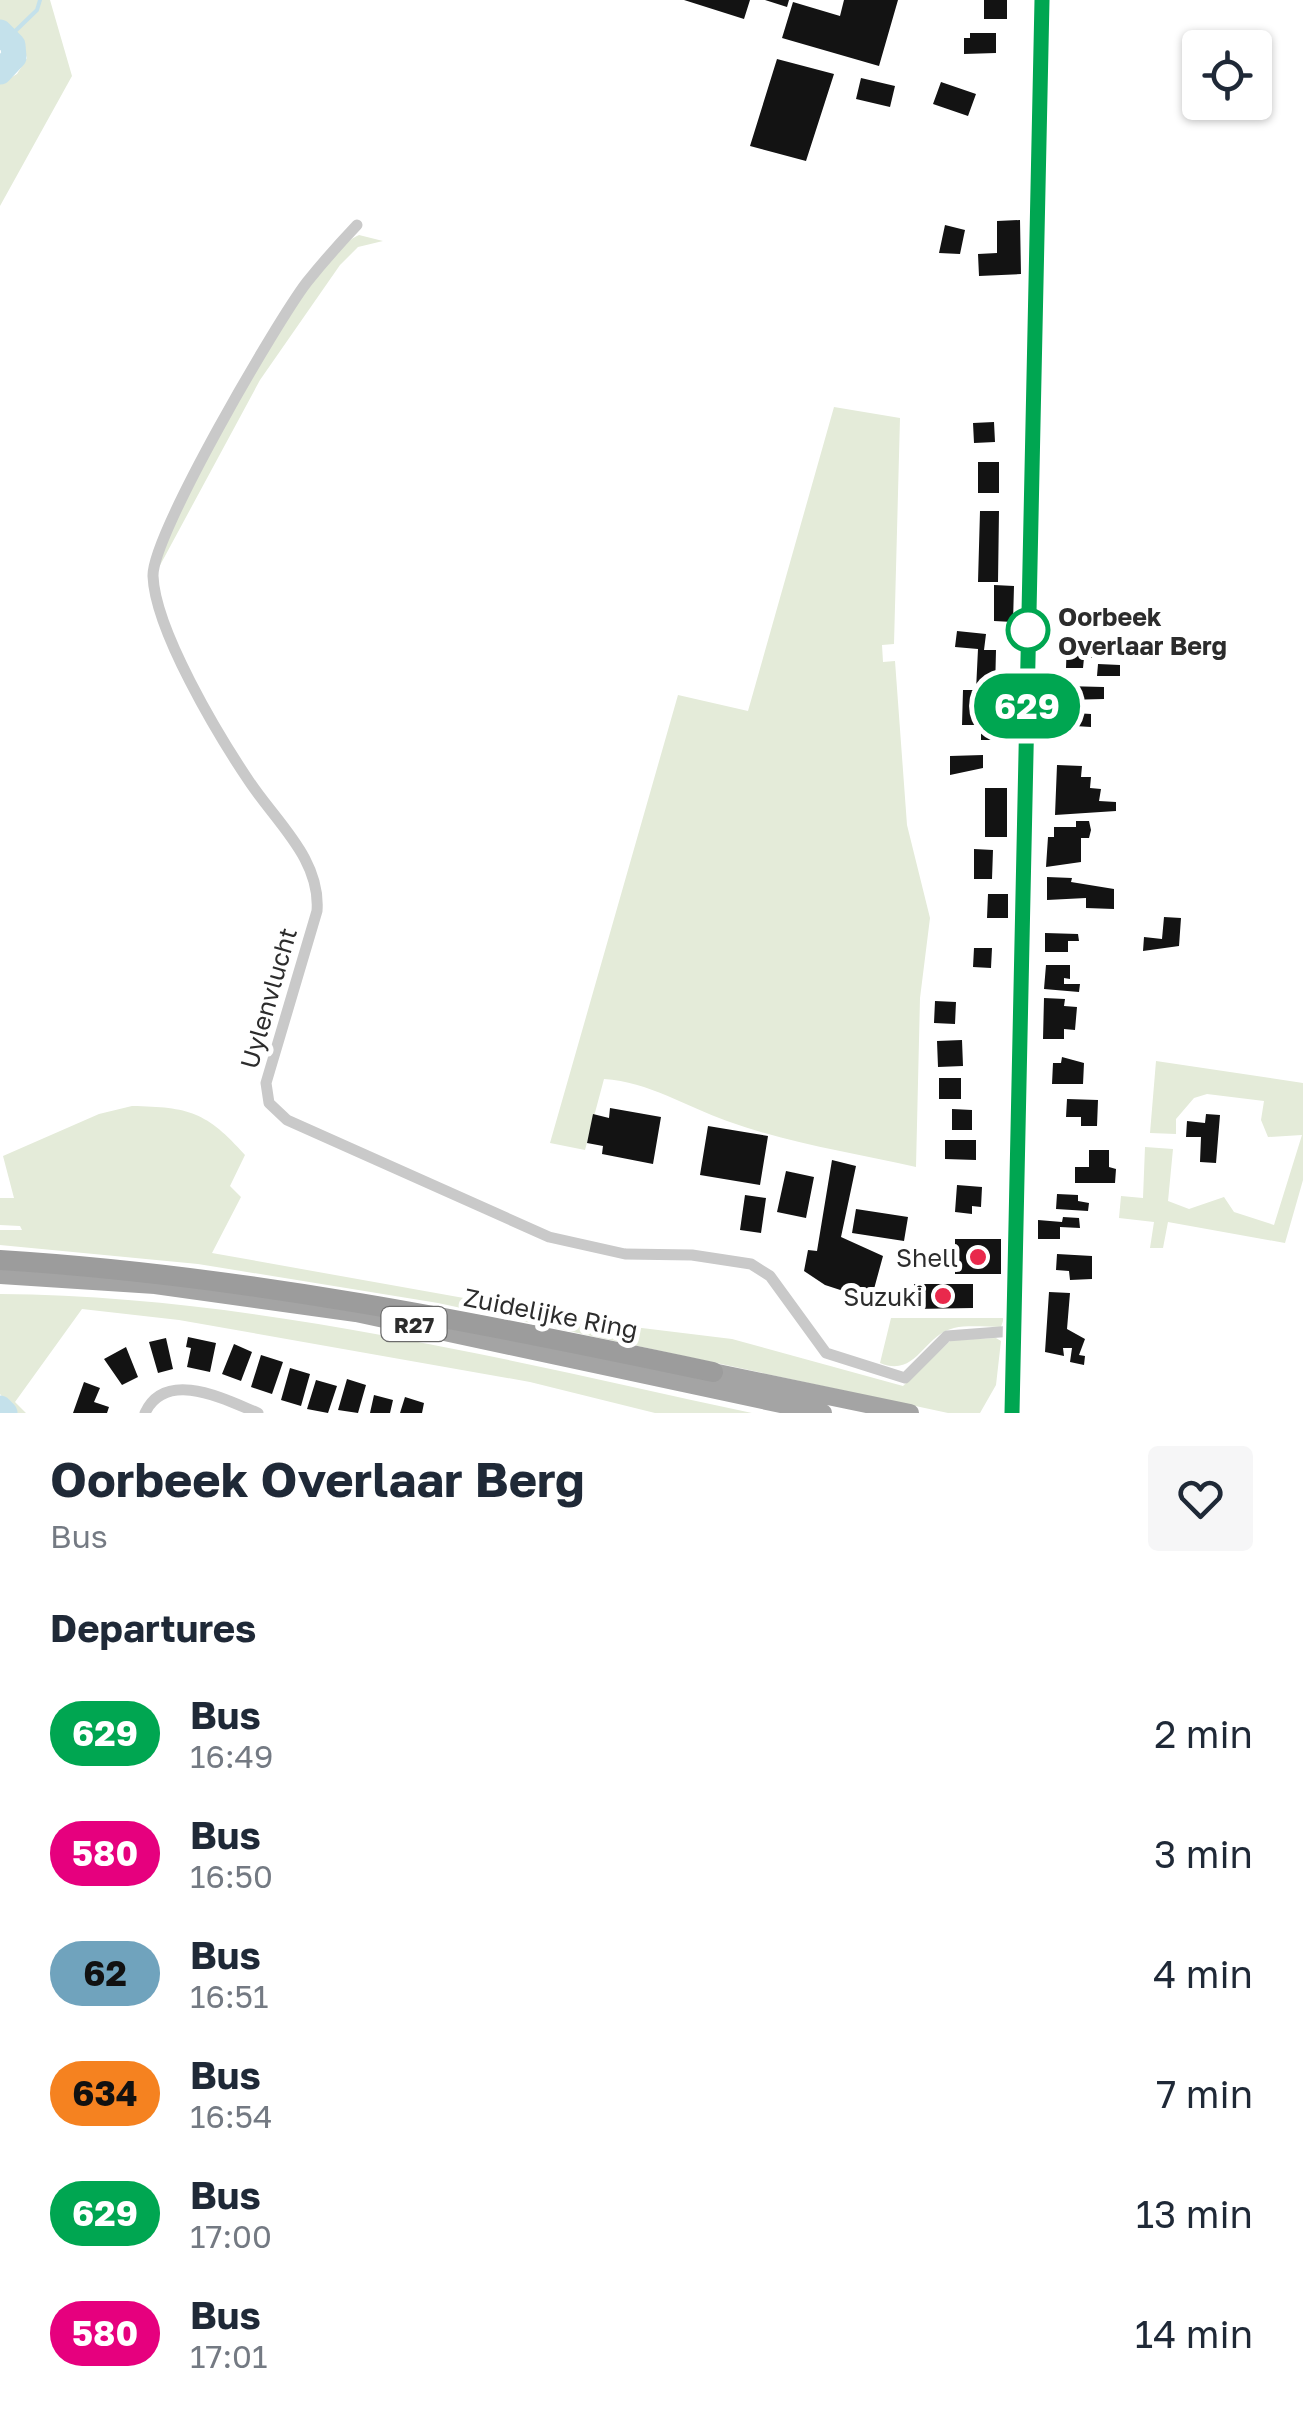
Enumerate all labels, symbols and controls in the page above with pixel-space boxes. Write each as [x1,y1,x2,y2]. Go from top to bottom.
map controls [1182,30,1272,120]
button: locate [1182,30,1272,120]
place label: Oorbeek Overlaar Berg [1058,601,1227,661]
marker: Oorbeek Overlaar Berg [1007,609,1049,651]
line badge: 629 [970,674,1084,738]
text: 629 [994,685,1060,727]
street label: Uylenvlucht [233,924,303,1072]
place label: Shell [896,1242,958,1273]
marker: Shell [967,1246,989,1268]
street label: Zuidelijke Ring [461,1281,641,1345]
place label: Suzuki [843,1281,923,1312]
marker: Suzuki [932,1285,954,1307]
road number: R27 [382,1307,446,1341]
button: heart [1148,1446,1253,1551]
text: Oorbeek Overlaar Berg [50,1450,584,1508]
text: Bus [50,1517,108,1555]
text: Departures [50,1605,256,1650]
text: Bus [190,1692,261,1737]
text: 2 min [1154,1711,1253,1756]
text: 629 [72,1712,138,1754]
text: 16:49 [190,1737,273,1775]
text: Bus [190,1812,261,1857]
text: 3 min [1154,1831,1253,1876]
text: 580 [72,1832,138,1874]
text: 16:50 [190,1857,273,1895]
text: Bus [190,1932,261,1977]
text: 4 min [1153,1951,1253,1996]
text: 62 [83,1952,127,1994]
text: 16:51 [190,1977,269,2015]
text: Bus [190,2052,261,2097]
text: 7 min [1156,2071,1253,2116]
text: 634 [72,2072,138,2114]
text: 16:54 [190,2097,273,2135]
text: Bus [190,2172,261,2217]
text: 13 min [1136,2191,1253,2236]
text: 629 [72,2192,138,2234]
text: 17:00 [190,2217,272,2255]
text: Bus [190,2292,261,2337]
text: 14 min [1135,2311,1253,2356]
text: 580 [72,2312,138,2354]
text: 17:01 [190,2337,267,2375]

